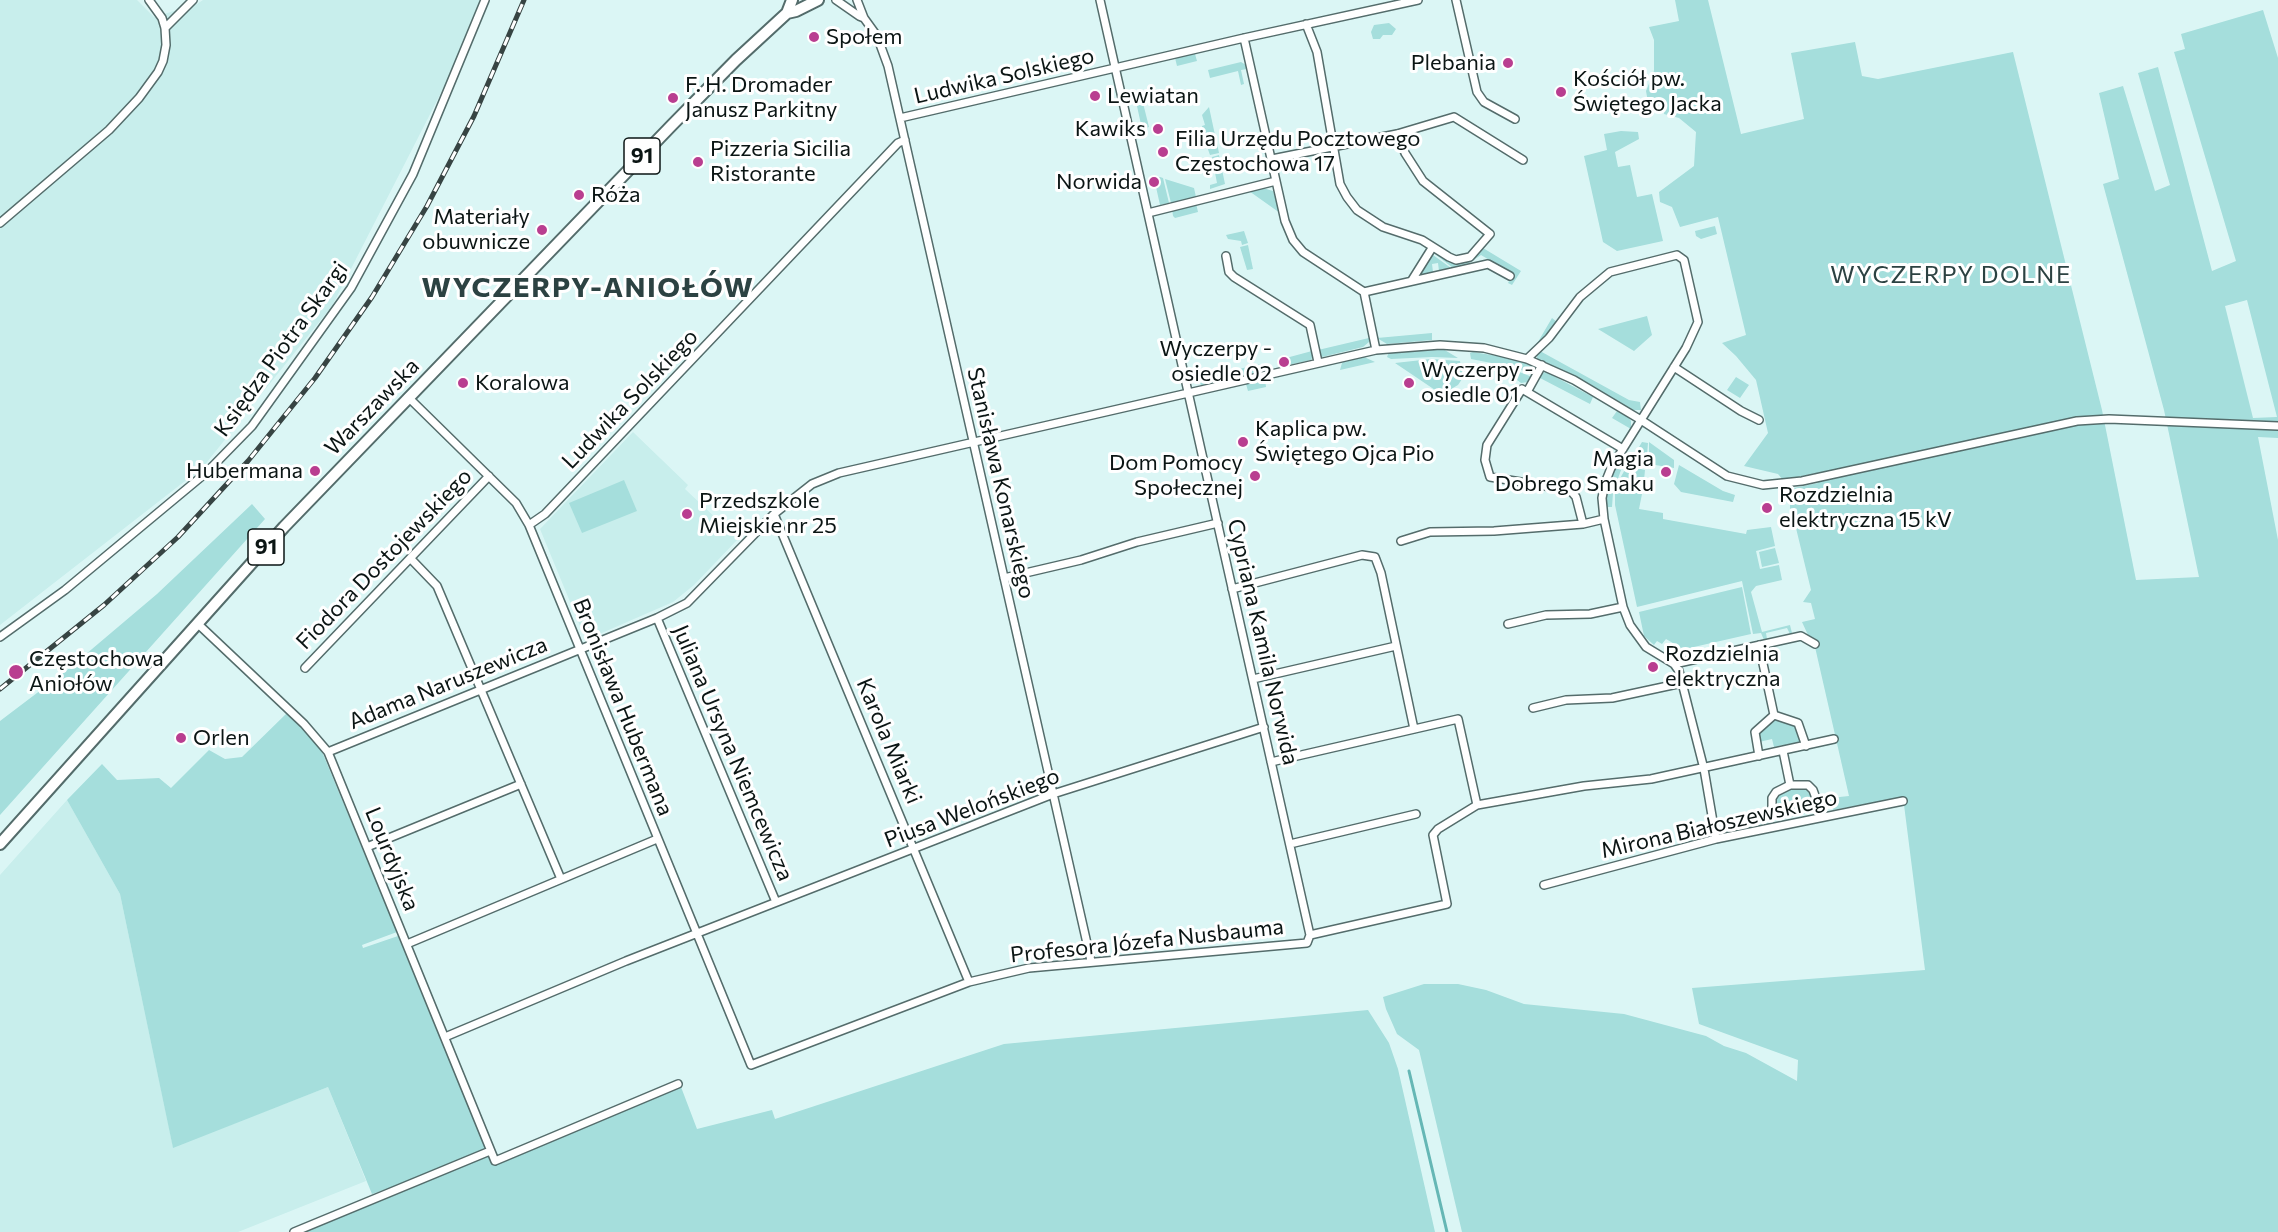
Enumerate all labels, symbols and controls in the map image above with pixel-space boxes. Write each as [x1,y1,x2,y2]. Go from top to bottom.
place label: Społem [826,24,902,50]
marker: Społem [807,30,821,44]
street label: Ludwika Solskiego [911,42,1097,110]
place label: Plebania [1411,50,1496,76]
marker: Plebania [1501,56,1515,70]
place label: Kościół pw. Świętego Jacka [1573,66,1722,118]
place label: F. H. Dromader Janusz Parkitny [685,72,837,124]
place label: Lewiatan [1107,83,1199,109]
marker: Kościół pw. Świętego Jacka [1554,85,1568,99]
marker: Lewiatan [1088,89,1102,103]
marker: F. H. Dromader Janusz Parkitny [666,91,680,105]
place label: Kawiks [1075,116,1146,142]
marker: Kawiks [1151,122,1165,136]
place label: Filia Urzędu Pocztowego Częstochowa 17 [1175,126,1420,178]
place label: Pizzeria Sicilia Ristorante [710,136,851,188]
road number: 91 [624,138,660,174]
marker: Filia Urzędu Pocztowego Częstochowa 17 [1156,145,1170,159]
marker: Pizzeria Sicilia Ristorante [691,155,705,169]
place label: Norwida [1056,169,1142,195]
marker: Norwida [1147,175,1161,189]
place label: Róża [591,182,641,208]
marker: Róża [572,188,586,202]
place label: Materiały obuwnicze [422,204,530,255]
marker: Materiały obuwnicze [535,223,549,237]
street label: Księdza Piotra Skargi [209,256,353,442]
district label: WYCZERPY DOLNE [1830,261,2072,289]
district label: WYCZERPY-ANIOŁÓW [422,271,754,305]
street label: Ludwika Solskiego [557,324,703,474]
place label: Wyczerpy - osiedle 02 [1159,336,1272,388]
street label: Warszawska [319,353,425,461]
marker: Wyczerpy - osiedle 02 [1277,355,1291,369]
place label: Wyczerpy - osiedle 01 [1421,357,1534,408]
street label: Stanisława Konarskiego [962,365,1040,601]
place label: Koralowa [475,370,569,396]
marker: Koralowa [456,376,470,390]
marker: Wyczerpy - osiedle 01 [1402,376,1416,390]
place label: Kaplica pw. Świętego Ojca Pio [1255,416,1434,468]
marker: Kaplica pw. Świętego Ojca Pio [1236,435,1250,449]
place label: Magia Dobrego Smaku [1495,446,1654,498]
place label: Dom Pomocy Społecznej [1109,450,1243,502]
place label: Hubermana [186,458,303,484]
street label: Fiodora Dostojewskiego [291,463,477,655]
marker: Hubermana [308,464,322,478]
marker: Magia Dobrego Smaku [1659,465,1673,479]
marker: Dom Pomocy Społecznej [1248,469,1262,483]
place label: Rozdzielnia elektryczna 15 kV [1779,482,1952,534]
place label: Przedszkole Miejskie nr 25 [699,488,837,540]
marker: Rozdzielnia elektryczna 15 kV [1760,501,1774,515]
marker: Przedszkole Miejskie nr 25 [680,507,694,521]
street label: Cypriana Kamila Norwida [1222,516,1304,768]
road number: 91 [248,529,284,565]
street label: Bronisława Hubermana [567,594,679,820]
street label: Juliana Ursyna Niemcewicza [667,621,799,885]
street label: Adama Naruszewicza [345,631,551,735]
place label: Rozdzielnia elektryczna [1665,641,1780,692]
place label: Częstochowa Aniołów [29,646,164,698]
marker: Rozdzielnia elektryczna [1646,660,1660,674]
marker: Częstochowa Aniołów [7,663,25,681]
street label: Karola Miarki [851,674,927,808]
place label: Orlen [193,725,250,751]
marker: Orlen [174,731,188,745]
street label: Piusa Welońskiego [881,762,1063,854]
street label: Mirona Białoszewskiego [1598,784,1840,864]
street label: Lourdyjska [359,803,425,915]
street label: Profesora Józefa Nusbauma [1009,914,1285,968]

